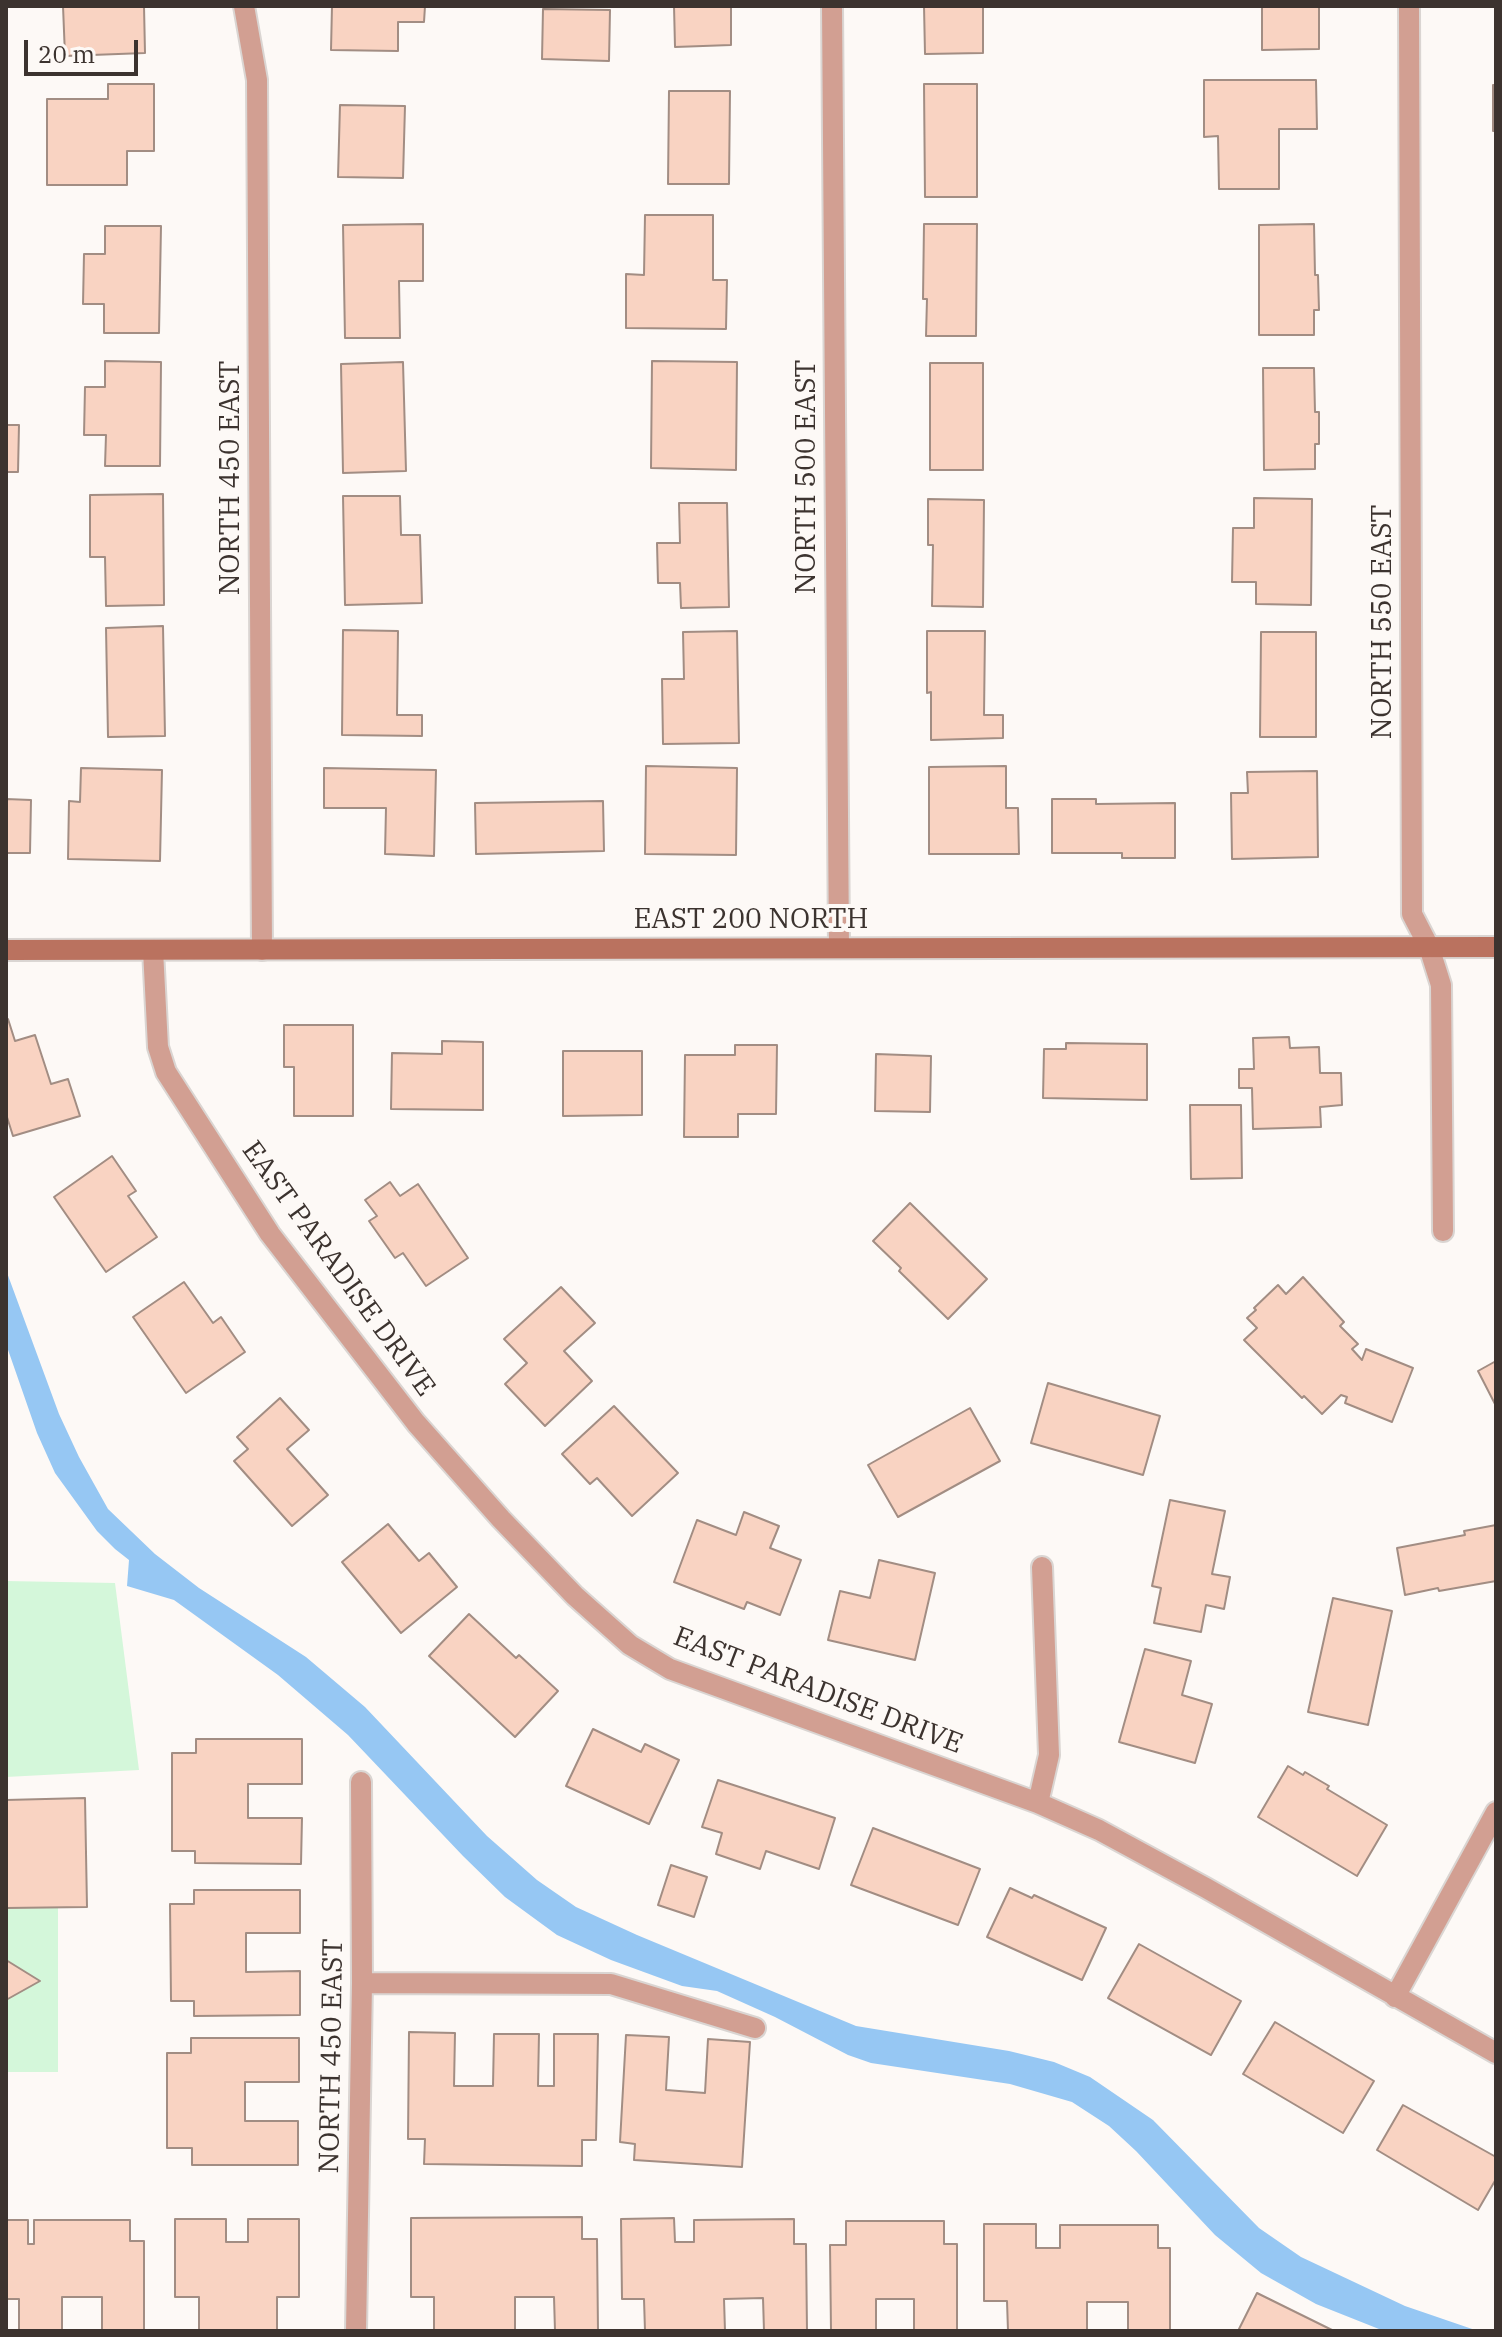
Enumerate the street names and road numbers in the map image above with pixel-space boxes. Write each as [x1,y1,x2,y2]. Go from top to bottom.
street label: NORTH 500 EAST [790,359,824,595]
street label: NORTH 450 EAST [214,360,248,596]
street label: NORTH 550 EAST [1366,504,1400,740]
street label: EAST 200 NORTH [633,903,869,937]
street label: EAST PARADISE DRIVE [234,1135,442,1403]
street label: EAST PARADISE DRIVE [669,1620,967,1762]
street label: NORTH 450 EAST [313,1938,351,2174]

